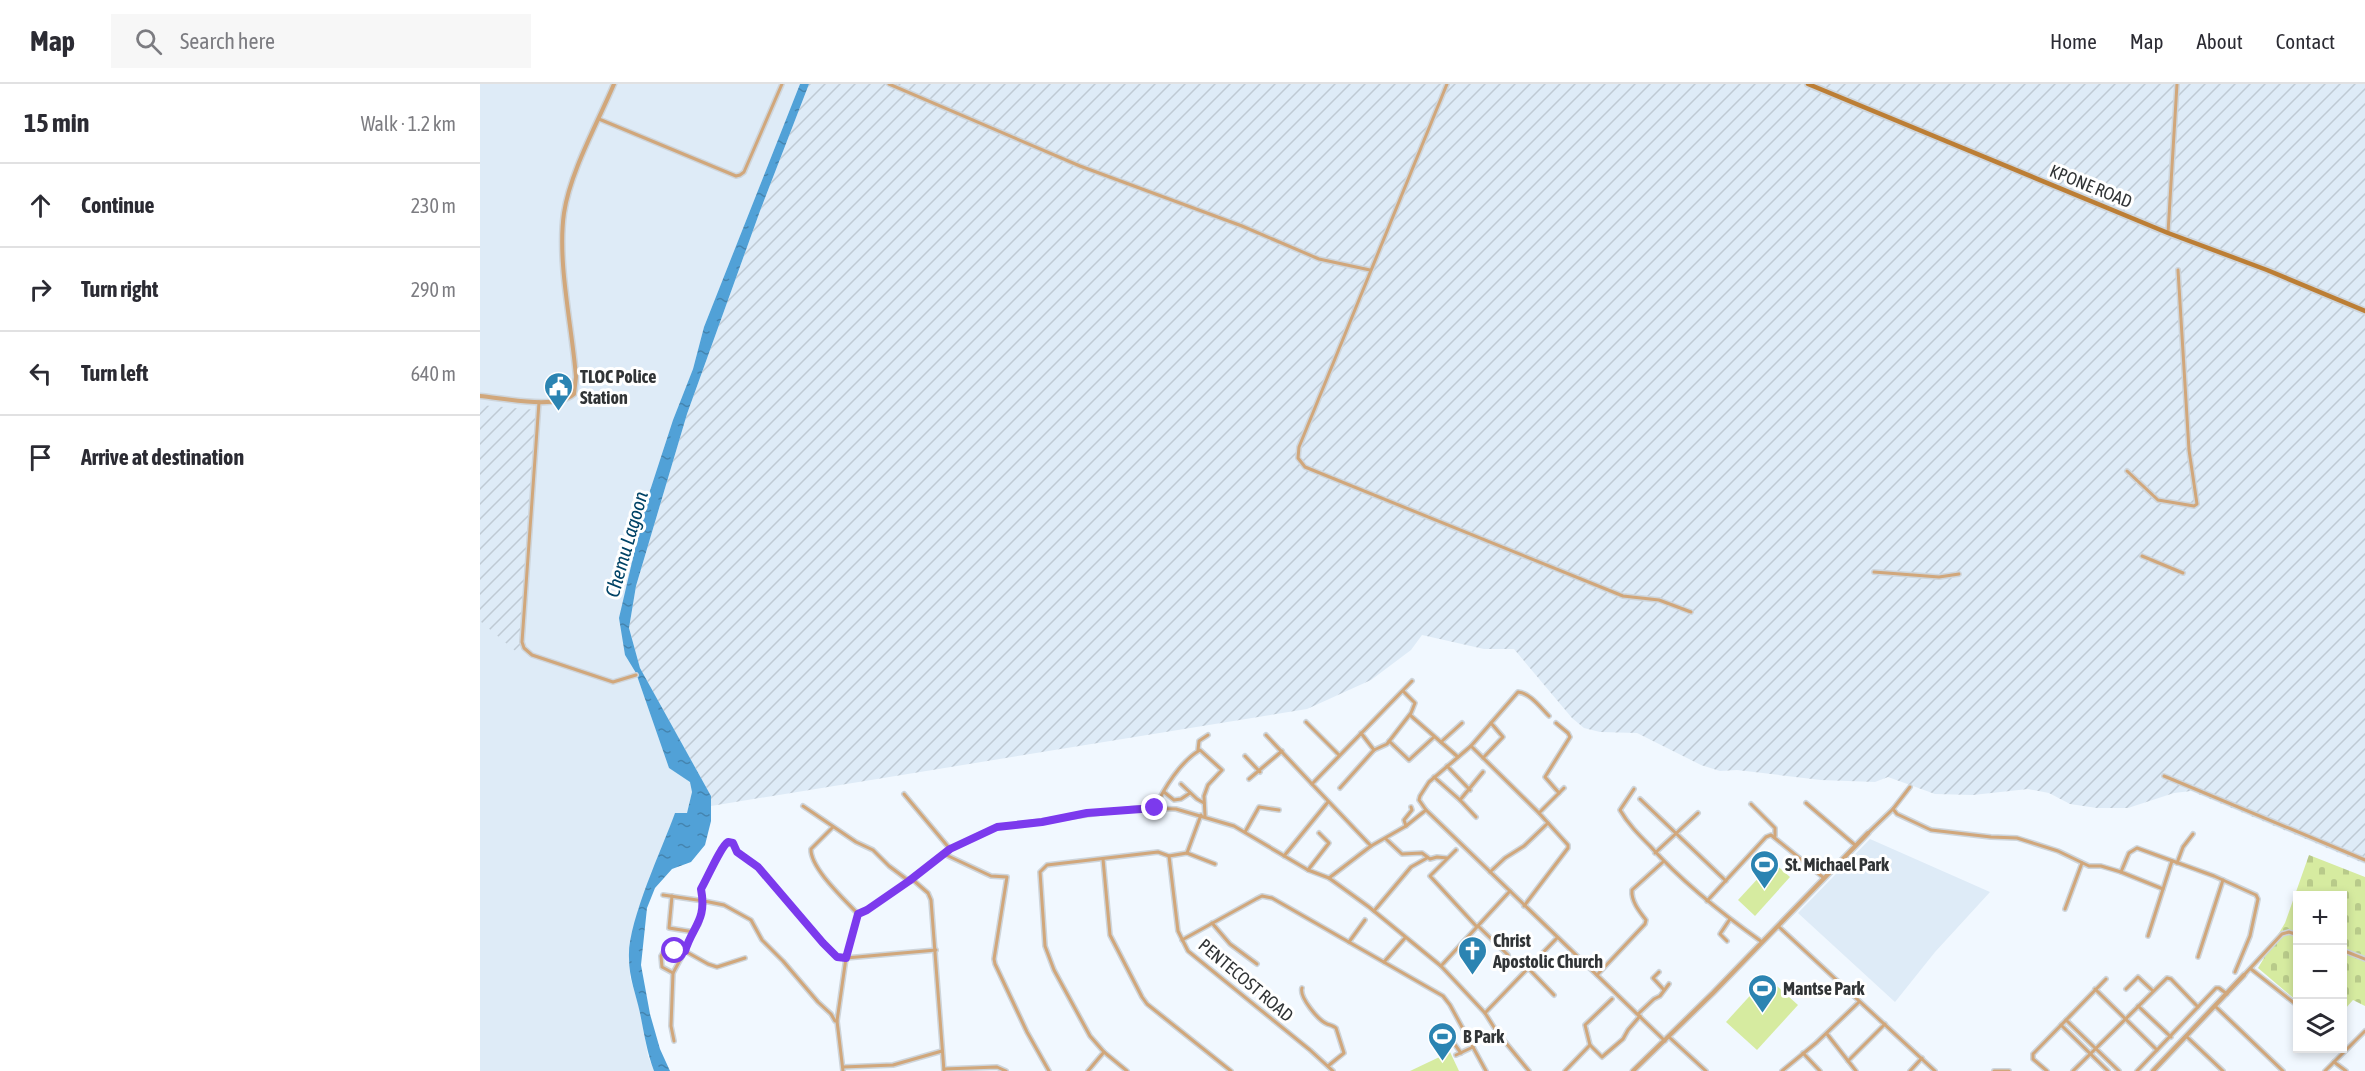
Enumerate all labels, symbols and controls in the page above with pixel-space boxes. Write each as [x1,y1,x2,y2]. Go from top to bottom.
search box [111,14,531,68]
text: Map [30,25,75,57]
icon: search [132,25,165,58]
text: Search here [180,28,275,54]
text: Home [2050,29,2097,53]
text: Map [2130,29,2164,53]
text: About [2197,29,2243,53]
text: Contact [2276,29,2335,53]
text: 15 min [24,108,89,138]
text: Walk · 1.2 km [361,112,456,135]
street label: KPONE ROAD [2047,160,2135,212]
icon: ahead [24,189,57,222]
text: Continue [81,192,155,218]
text: 230 m [411,194,456,217]
icon: right [24,273,57,306]
text: Turn right [81,276,158,302]
text: 290 m [411,278,456,301]
icon: left [24,357,57,390]
text: Turn left [81,360,148,386]
text: 640 m [411,362,456,385]
place label: TLOC Police Station [580,366,656,408]
public building icon: TLOC Police Station [543,370,575,412]
icon: arrive [24,441,57,474]
text: Arrive at destination [81,444,244,470]
water label: Chemu Lagoon [600,488,652,600]
route end [1141,794,1167,820]
sports icon: St. Michael Park [1748,848,1780,890]
place label: St. Michael Park [1785,854,1890,875]
map controls [2293,891,2347,1053]
button: + [2293,891,2347,945]
place label: Christ Apostolic Church [1492,930,1603,972]
street label: PENTECOST ROAD [1194,934,1298,1026]
church icon: Christ Apostolic Church [1456,934,1488,976]
route start [661,937,687,963]
button: − [2293,945,2347,999]
sports icon: Mantse Park [1746,972,1778,1014]
place label: Mantse Park [1783,978,1865,999]
button: layers [2293,999,2347,1053]
sports icon: B Park [1426,1020,1458,1062]
place label: B Park [1463,1026,1505,1047]

